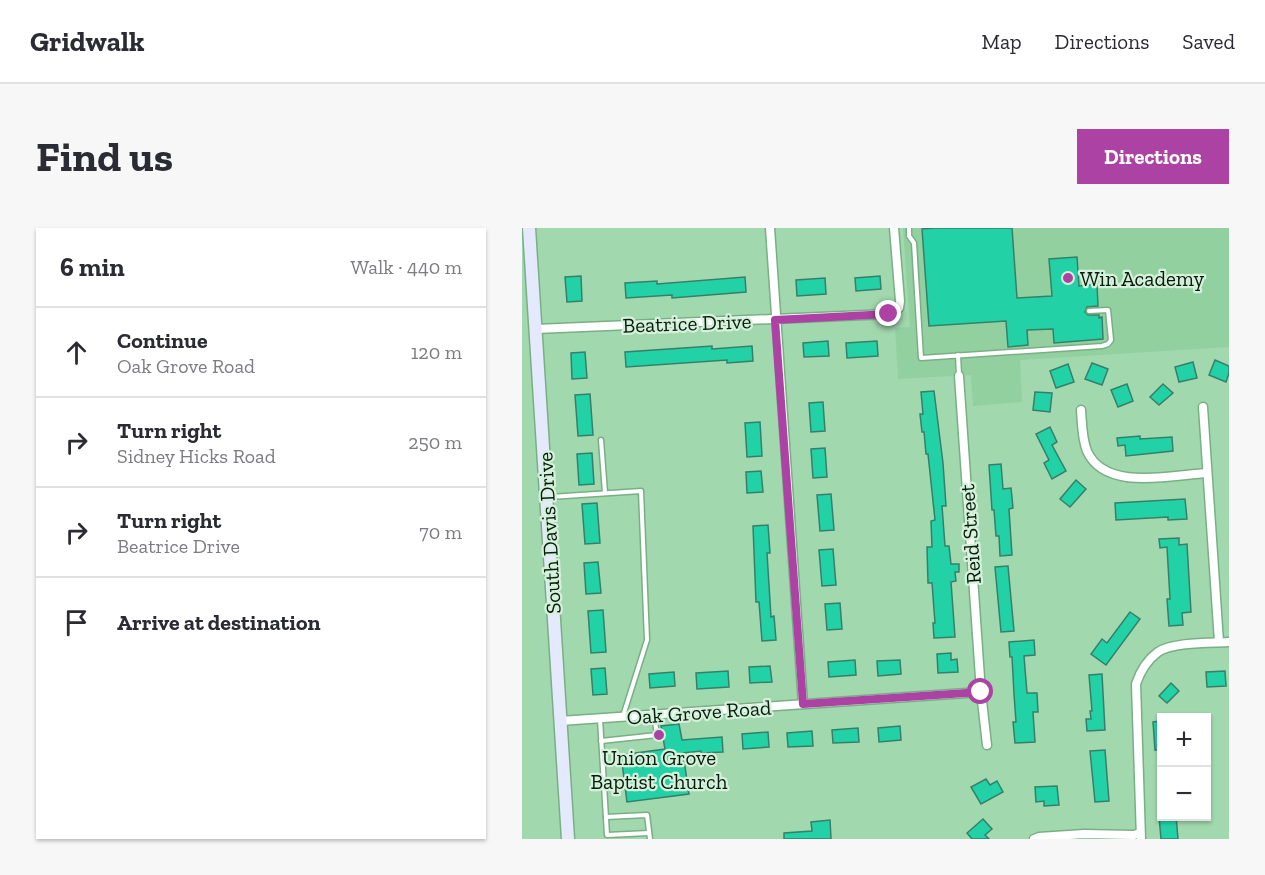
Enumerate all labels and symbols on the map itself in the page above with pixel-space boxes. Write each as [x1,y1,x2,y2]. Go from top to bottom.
place label: Win Academy [1080,266,1205,291]
marker: Win Academy [1061,271,1075,285]
route end [875,300,901,326]
street label: Beatrice Drive [622,308,752,338]
street label: South Davis Drive [532,451,566,615]
street label: Reid Street [954,483,986,585]
route start [967,678,993,704]
street label: Oak Grove Road [626,694,773,730]
marker: Union Grove Baptist Church [652,728,666,742]
place label: Union Grove Baptist Church [590,745,728,794]

